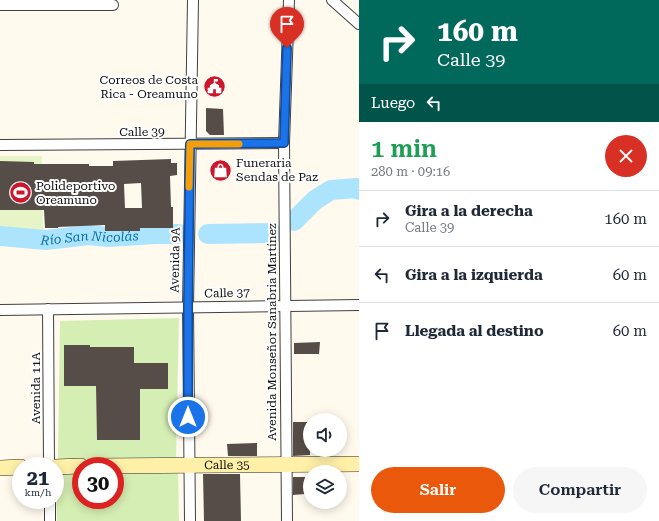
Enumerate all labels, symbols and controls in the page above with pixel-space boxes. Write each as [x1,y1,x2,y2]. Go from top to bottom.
pin [270,7.0,304,48]
icon: arrive [276,13,298,35]
text: 160 m [437,15,518,48]
icon: right [371,16,423,68]
text: Calle 39 [437,49,505,70]
place label: Correos de Costa Rica - Oreamuno [100,73,198,101]
public building icon: Correos de Costa Rica - Oreamuno [201,74,227,100]
icon: left [423,92,445,114]
text: Luego [371,94,415,112]
street label: Calle 39 [119,125,165,139]
text: 1 min [371,135,437,163]
button: close [605,135,647,177]
place label: Funeraria Sendas de Paz [236,156,318,184]
shop icon: Funeraria Sendas de Paz [208,157,234,183]
text: 280 m · 09:16 [371,164,450,179]
place label: Polideportivo Oreamuno [36,179,115,207]
sports icon: Polideportivo Oreamuno [8,180,34,206]
text: Gira a la derecha [405,202,533,220]
icon: right [371,208,393,230]
text: 160 m [604,210,647,228]
text: Calle 39 [405,220,454,235]
street label: Avenida Monseñor Sanabria Martínez [265,223,279,441]
water label: Río San Nicolás [39,227,139,248]
street label: Avenida 9A [167,227,183,293]
icon: left [371,264,393,286]
text: Gira a la izquierda [405,266,543,284]
text: 60 m [613,266,647,284]
street label: Calle 37 [204,286,250,300]
icon: arrive [371,320,393,342]
text: Llegada al destino [405,322,544,340]
text: 60 m [613,322,647,340]
street label: Avenida 11A [29,351,43,424]
position arrow [167,396,209,438]
map controls [303,413,347,509]
button: sound [303,413,347,457]
speed limit sign: 30 [72,457,124,509]
street label: Calle 35 [204,458,250,472]
button: layers [303,465,347,509]
text: 21 [27,466,49,490]
button: Salir [371,467,505,513]
button: Compartir [513,467,647,513]
text: km/h [25,487,51,498]

